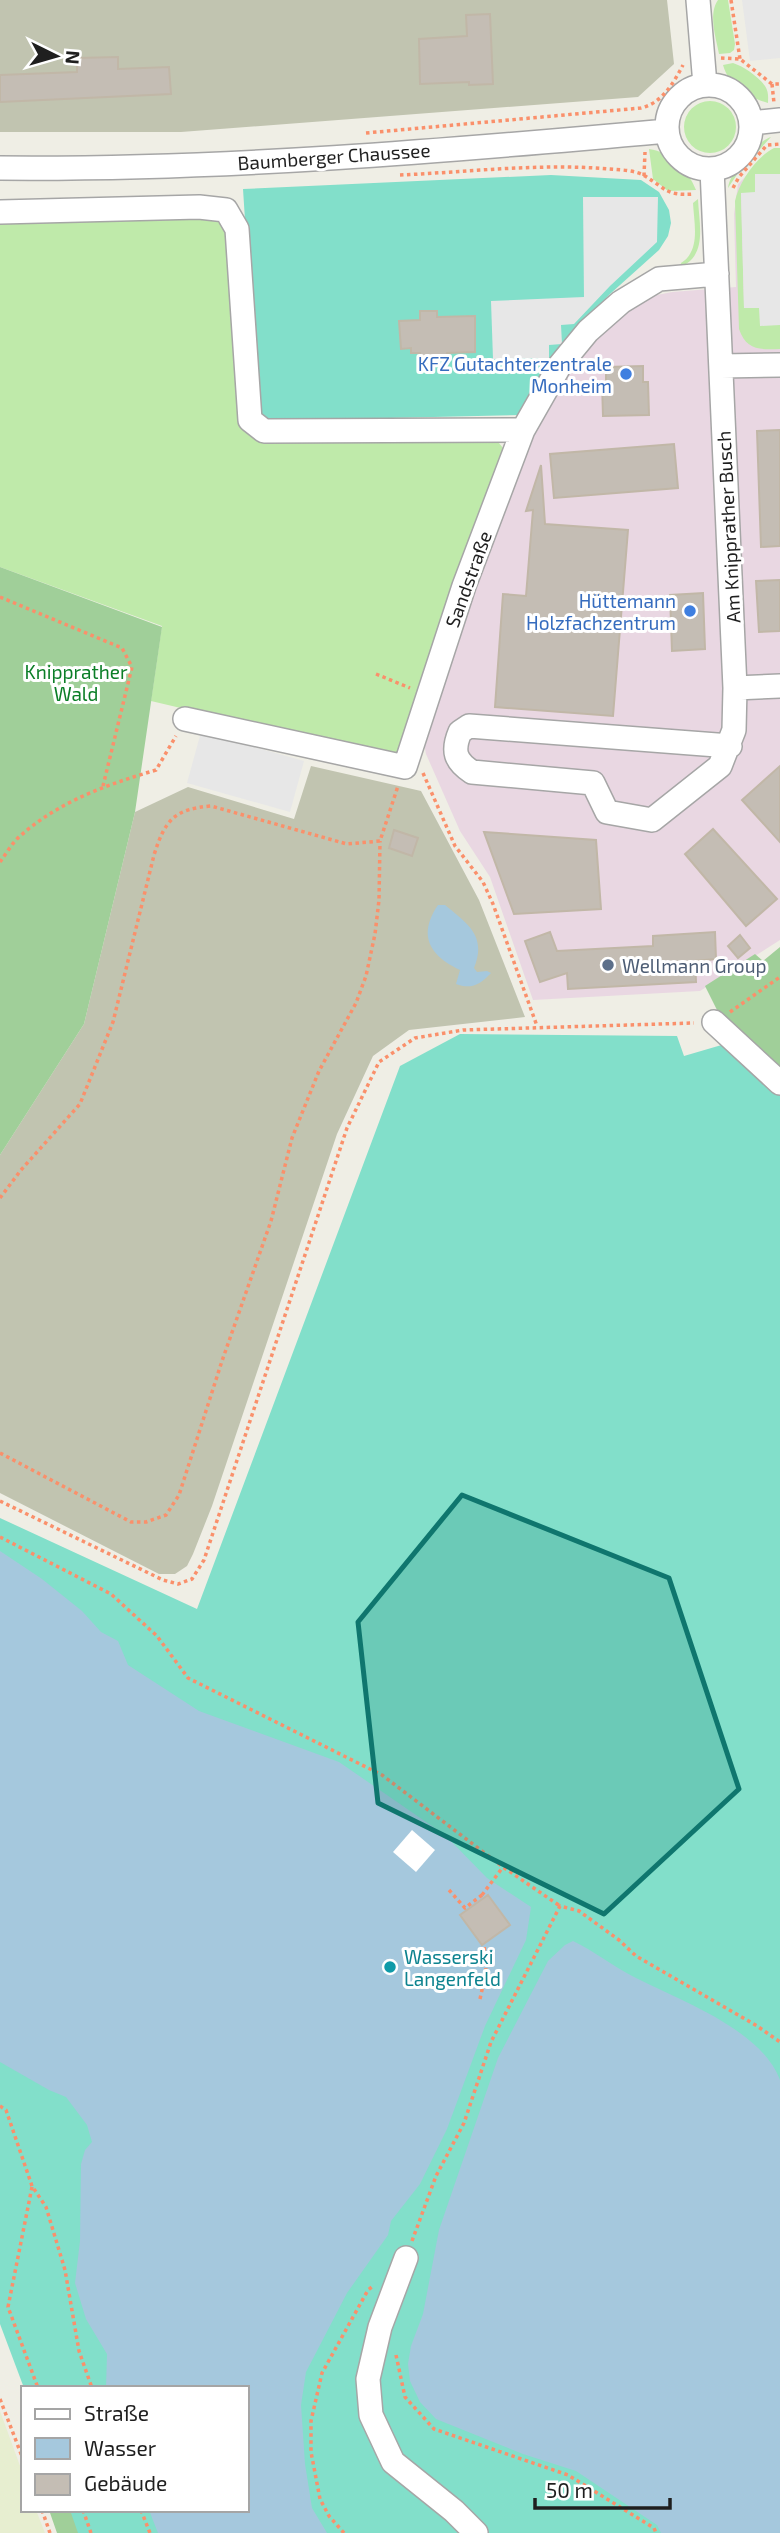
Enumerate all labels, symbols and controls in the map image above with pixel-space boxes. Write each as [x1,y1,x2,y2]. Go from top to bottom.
north arrow [21,21,91,91]
text: N [61,50,85,65]
street label: Baumberger Chaussee [237,138,431,174]
place label: KFZ Gutachterzentrale Monheim [418,352,612,397]
marker: KFZ Gutachterzentrale Monheim [618,366,634,382]
street label: Am Knipprather Busch [711,430,745,624]
street label: Sandstraße [440,528,496,630]
place label: Hüttemann Holzfachzentrum [526,589,676,634]
marker: Hüttemann Holzfachzentrum [682,603,698,619]
park label: Knipprather Wald [24,660,128,705]
place label: Wellmann Group [622,954,767,977]
marker: Wellmann Group [600,957,616,973]
place label: Wasserski Langenfeld [404,1945,501,1990]
marker: Wasserski Langenfeld [382,1959,398,1975]
legend [21,2386,248,2512]
text: Straße [84,2400,149,2425]
text: Wasser [84,2435,157,2460]
scale bar [535,2466,670,2510]
text: Gebäude [84,2470,167,2495]
text: 50 m [546,2477,593,2502]

